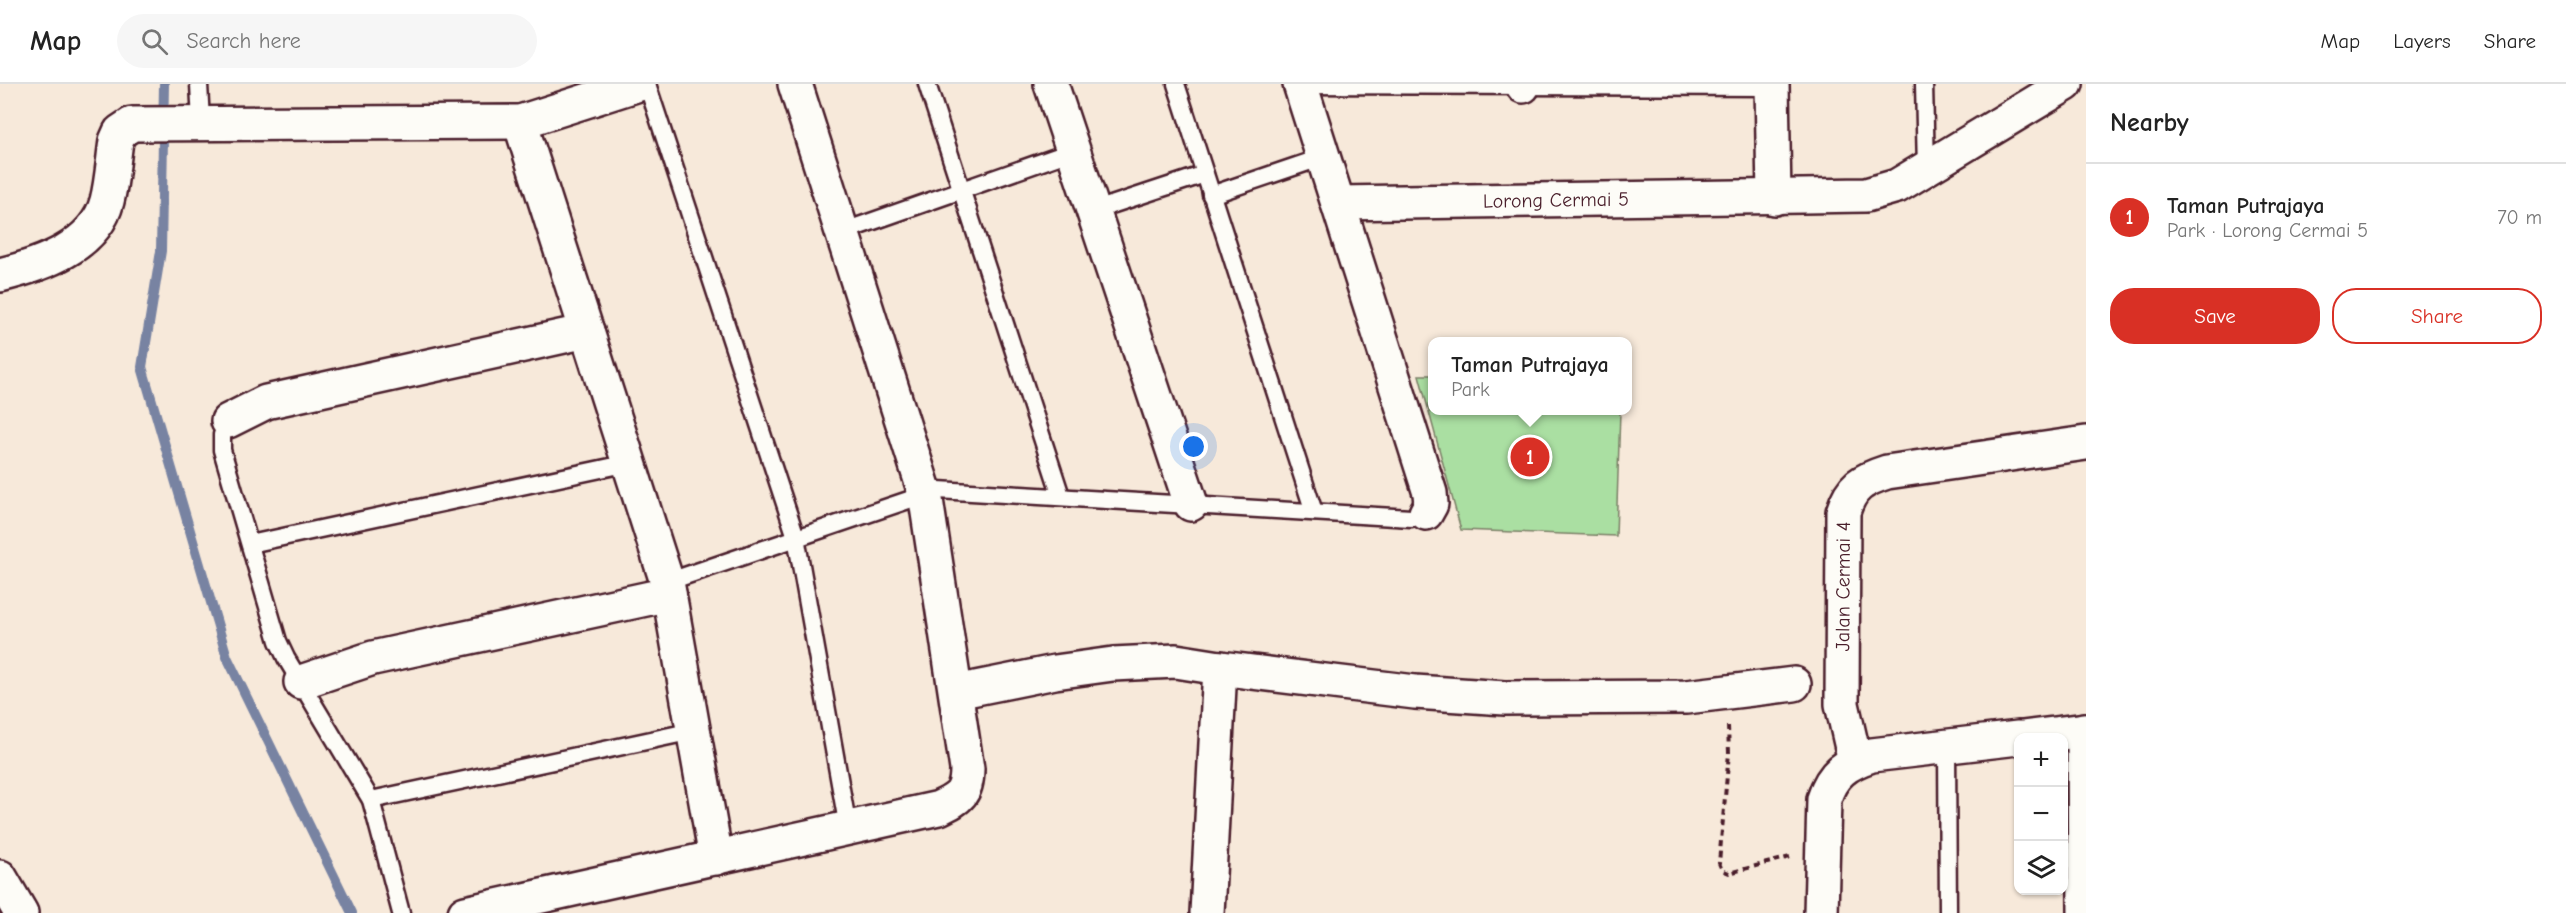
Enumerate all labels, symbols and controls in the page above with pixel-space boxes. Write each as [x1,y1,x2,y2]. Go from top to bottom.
search box [117,14,537,68]
text: Map [30,25,81,57]
icon: search [138,25,171,58]
text: Search here [186,28,301,54]
text: Map [2321,29,2360,53]
text: Layers [2393,29,2451,53]
text: Share [2484,29,2536,53]
text: Nearby [2110,108,2189,138]
street label: Lorong Cermai 5 [1483,187,1629,212]
text: Taman Putrajaya [2167,193,2324,219]
text: 1 [2126,206,2133,229]
text: 70 m [2497,206,2542,229]
text: Park · Lorong Cermai 5 [2167,219,2368,242]
button: Save [2110,288,2320,344]
button: Share [2332,288,2542,344]
popup [1428,337,1632,415]
text: Taman Putrajaya [1451,352,1609,378]
text: Park [1451,378,1490,401]
your location [1179,432,1208,461]
pin: 1 [1510,434,1550,479]
street label: Jalan Cermai 4 [1831,521,1854,652]
map controls [2014,733,2068,895]
button: + [2014,733,2068,787]
button: − [2014,787,2068,841]
button: layers [2014,841,2068,895]

